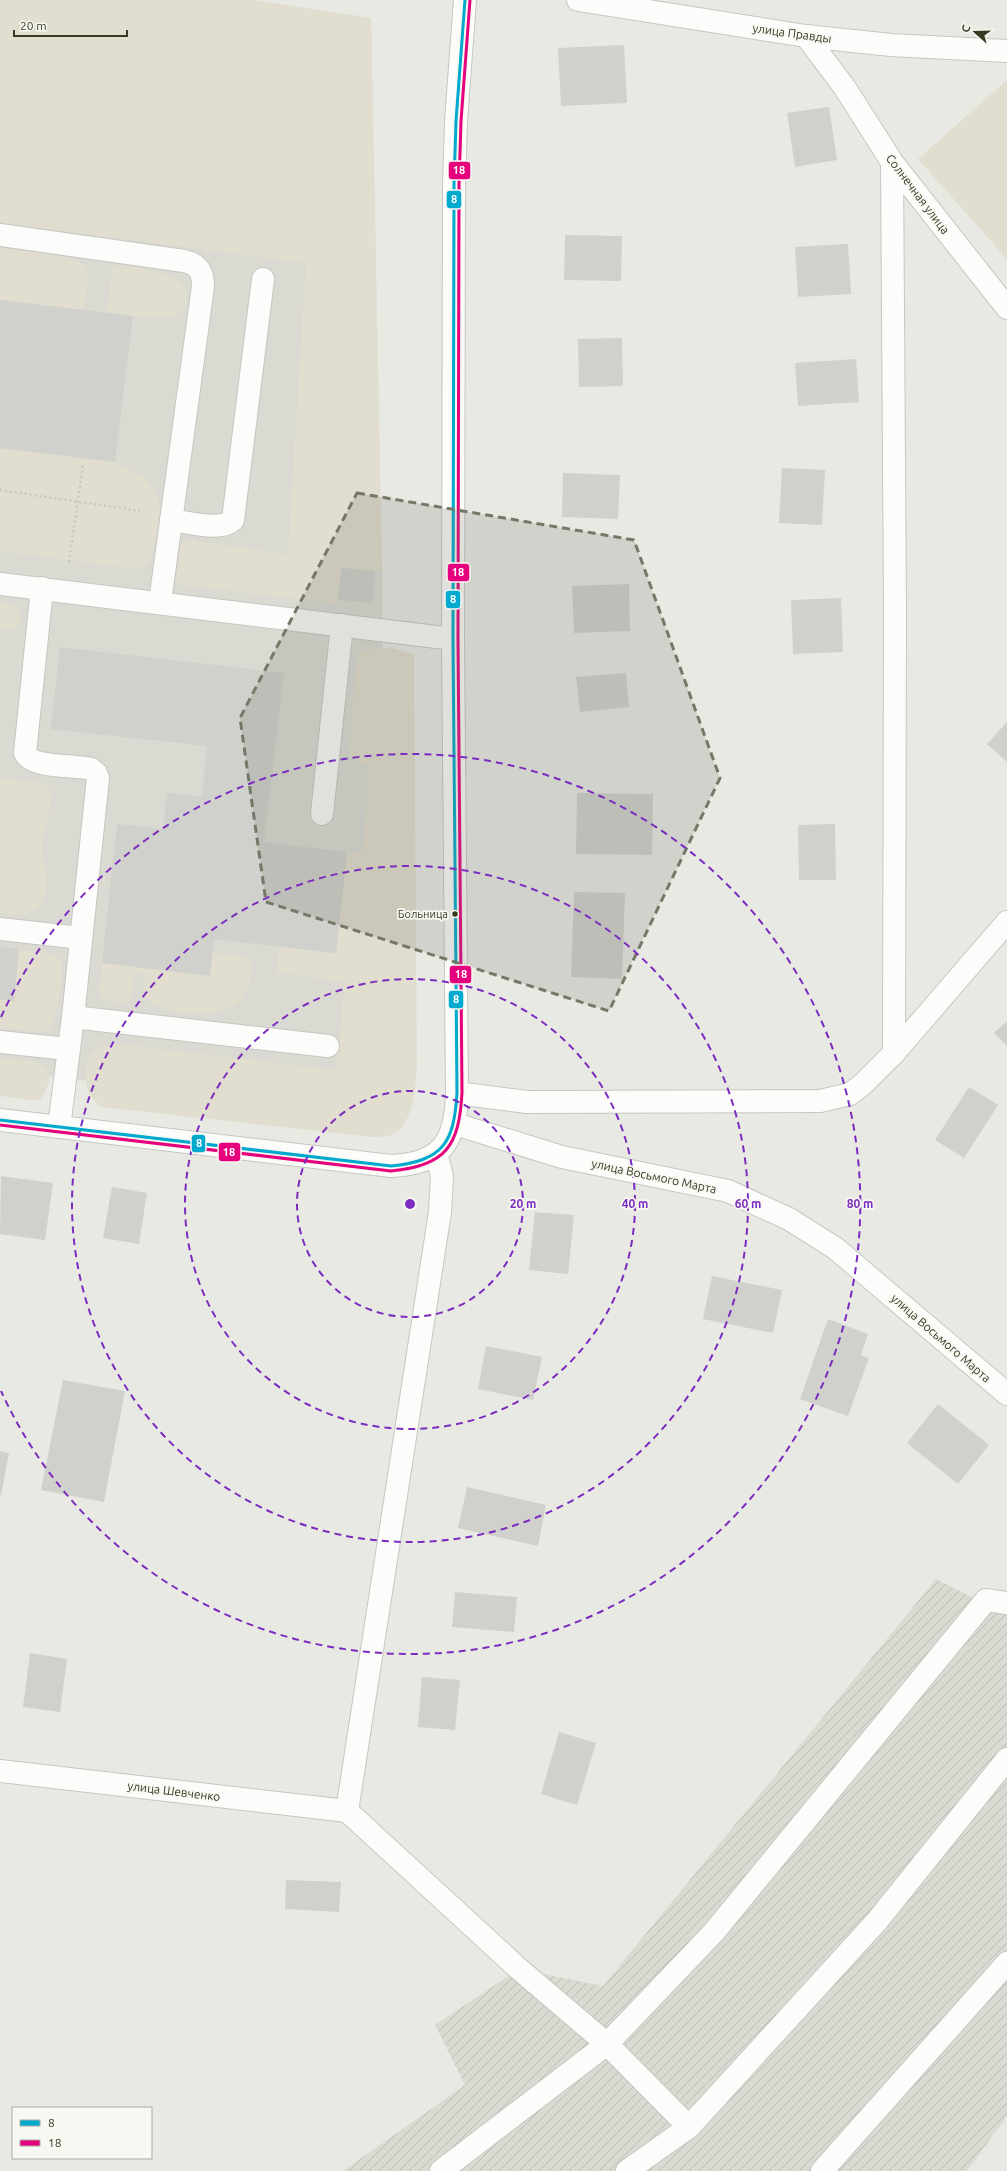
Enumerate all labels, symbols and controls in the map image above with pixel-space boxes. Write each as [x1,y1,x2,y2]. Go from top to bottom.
scale bar [14,12,127,38]
north arrow [955,12,995,52]
text: 20 m [20,19,47,32]
street label: улица Правды [752,21,832,45]
text: С [959,23,972,34]
street label: Солнечная улица [884,152,952,236]
line badge: 18 [448,161,471,180]
text: 18 [453,164,465,176]
line badge: 8 [446,190,462,209]
text: 8 [451,193,457,205]
line badge: 18 [447,563,470,582]
text: 18 [452,566,464,578]
line badge: 8 [445,590,461,609]
text: 8 [450,593,456,605]
place label: Больница [398,908,448,920]
marker: Больница [450,909,460,919]
line badge: 18 [449,965,472,984]
text: 18 [455,968,467,980]
line badge: 8 [448,990,464,1009]
text: 8 [453,993,459,1005]
line badge: 8 [191,1134,206,1153]
text: 8 [196,1137,202,1149]
line badge: 18 [218,1142,241,1162]
text: 18 [223,1146,235,1158]
street label: улица Восьмого Марта [590,1156,718,1196]
centre of rings [403,1197,417,1211]
text: 20 m [510,1197,536,1210]
text: 40 m [622,1197,648,1210]
text: 60 m [735,1197,761,1210]
text: 80 m [847,1197,873,1210]
street label: улица Восьмого Марта [889,1291,993,1385]
street label: улица Шевченко [127,1779,221,1803]
legend [12,2107,152,2159]
text: 8 [48,2116,55,2129]
text: 18 [48,2136,62,2149]

